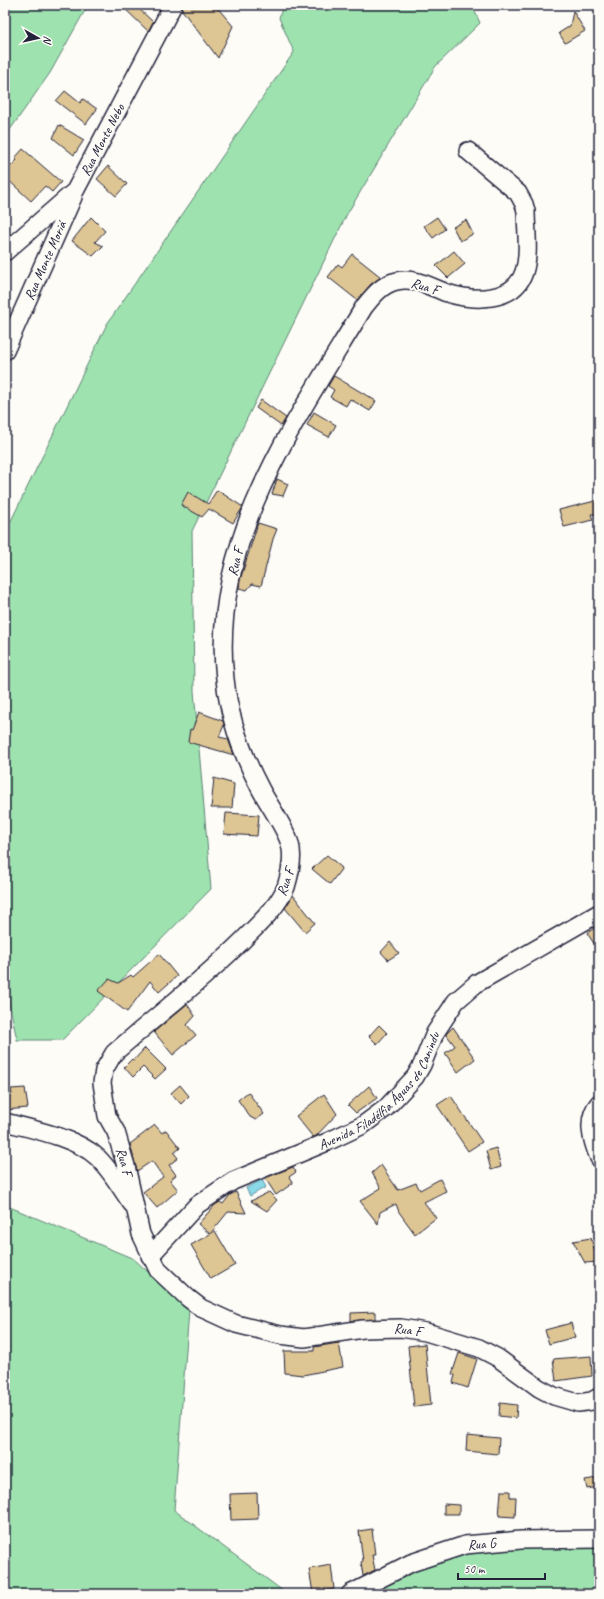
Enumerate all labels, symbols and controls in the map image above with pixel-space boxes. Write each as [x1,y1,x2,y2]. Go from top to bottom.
north arrow [18,18,58,58]
text: N [40,35,55,46]
street label: Rua Monte Nebo [77,100,129,179]
street label: Rua Monte Moriá [21,217,71,303]
street label: Rua F [409,274,444,300]
street label: Rua F [224,543,248,578]
street label: Rua F [273,863,299,898]
street label: Avenida Filadélfia Águas de Canindu [316,1029,444,1154]
street label: Rua F [112,1146,137,1180]
street label: Rua F [393,1320,426,1341]
street label: Rua G [467,1534,498,1554]
scale bar [458,1555,545,1581]
text: 50 m [464,1561,486,1577]

